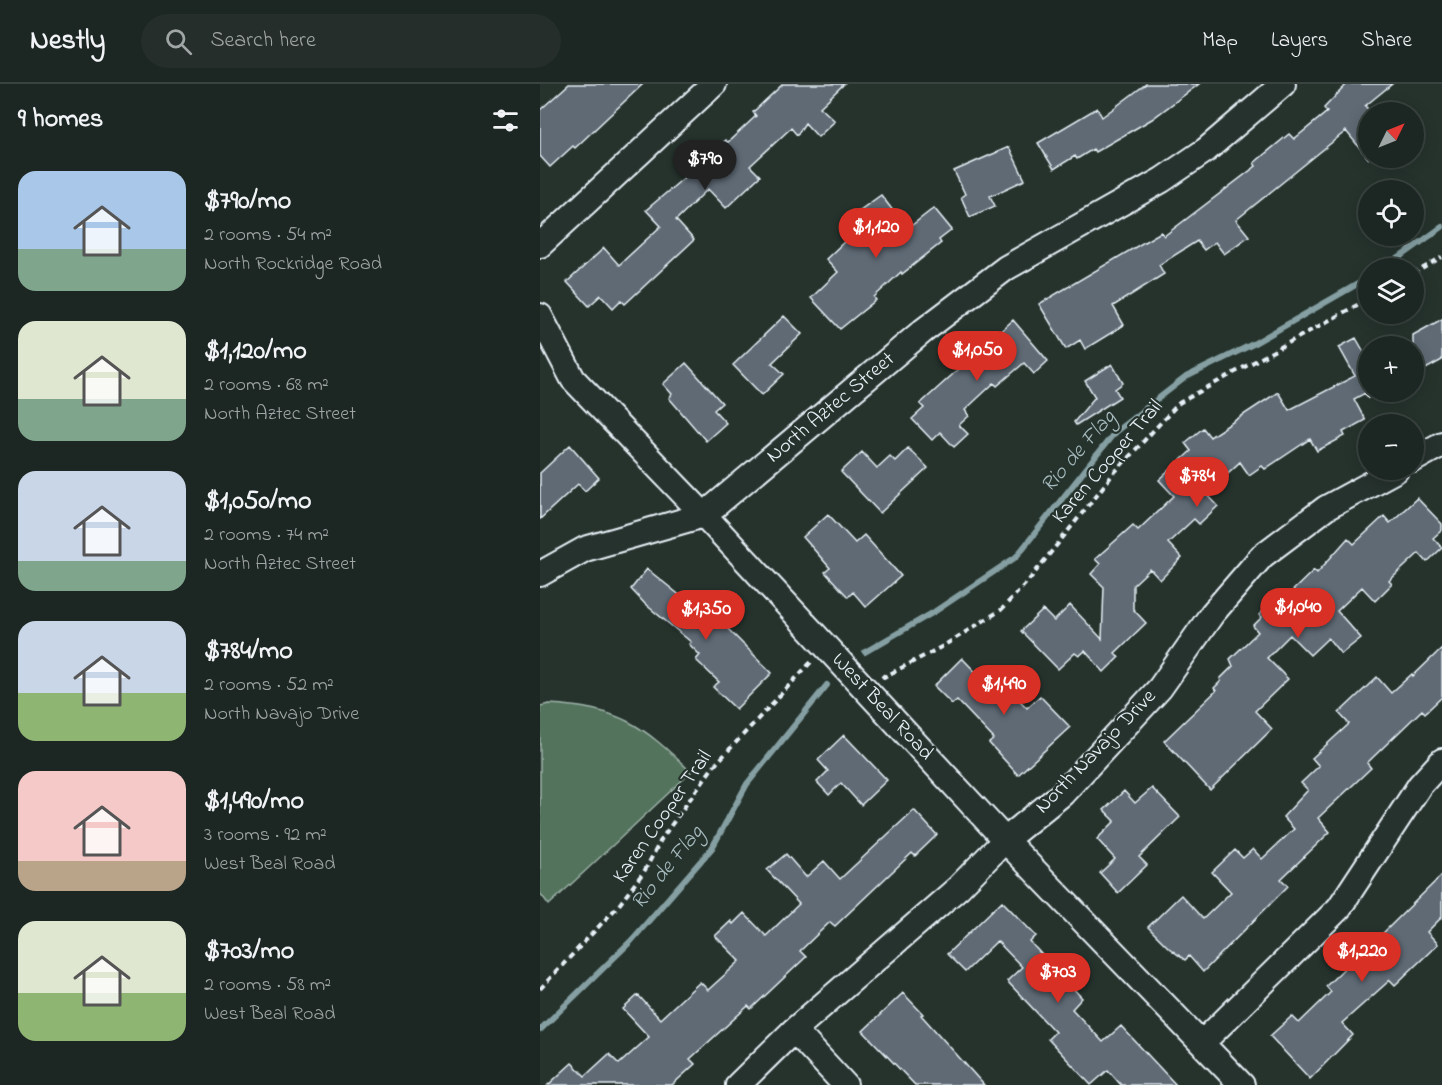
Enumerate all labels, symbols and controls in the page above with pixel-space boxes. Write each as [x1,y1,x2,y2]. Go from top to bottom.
search box [141,14,561,68]
text: Nestly [30,21,105,62]
icon: search [162,25,195,58]
text: Search here [210,25,316,57]
text: Map [1202,26,1238,56]
text: Layers [1271,26,1328,56]
text: Share [1361,26,1412,56]
text: 9 homes [18,101,103,139]
north arrow [1358,102,1424,168]
map controls [1358,102,1424,480]
icon: filters [489,104,522,137]
pin: $790 [669,140,741,191]
text: $790 [688,145,723,174]
button: locate [1358,180,1424,246]
text: $790/mo [204,183,291,221]
icon: home [66,195,138,267]
pin: $1,120 [827,208,925,259]
text: $1,120 [853,213,899,242]
text: 2 rooms · 54 m² [204,221,332,250]
text: North Rockridge Road [204,250,382,279]
button: layers [1358,258,1424,324]
pin: $1,050 [928,331,1026,382]
text: $1,120/mo [204,333,307,371]
text: $1,050 [952,336,1002,365]
button: + [1358,336,1424,402]
icon: home [66,345,138,417]
street label: North Aztec Street [760,345,902,471]
text: 2 rooms · 68 m² [204,371,329,400]
street label: Karen Cooper Trail [1045,393,1171,531]
text: North Aztec Street [204,400,356,429]
water label: Rio de Flag [1034,403,1125,500]
button: − [1358,414,1424,480]
pin: $784 [1161,457,1233,508]
text: $784 [1179,462,1215,491]
text: $1,050/mo [204,483,312,521]
icon: home [66,495,138,567]
text: 2 rooms · 74 m² [204,521,329,550]
text: North Aztec Street [204,550,356,579]
pin: $1,040 [1249,588,1347,639]
pin: $1,350 [657,590,755,641]
text: $1,040 [1274,593,1322,622]
text: $1,350 [681,595,731,624]
text: $784/mo [204,633,293,671]
icon: home [66,645,138,717]
street label: West Beal Road [824,646,940,768]
pin: $1,490 [955,665,1053,716]
text: $1,490 [982,670,1026,699]
text: 2 rooms · 52 m² [204,671,334,700]
street label: North Navajo Drive [1029,683,1164,821]
text: North Navajo Drive [204,700,359,729]
street label: Karen Cooper Trail [606,744,720,890]
text: $1,490/mo [204,783,304,821]
icon: home [66,795,138,867]
water label: Rio de Flag [624,818,713,917]
text: 3 rooms · 92 m² [204,821,327,850]
text: West Beal Road [204,850,335,879]
pin: $1,220 [1313,932,1411,983]
text: $703/mo [204,933,294,971]
text: $1,220 [1337,937,1387,966]
icon: home [66,945,138,1017]
pin: $703 [1022,953,1094,1004]
text: $703 [1039,958,1077,987]
text: 2 rooms · 58 m² [204,971,331,1000]
text: West Beal Road [204,1000,335,1029]

